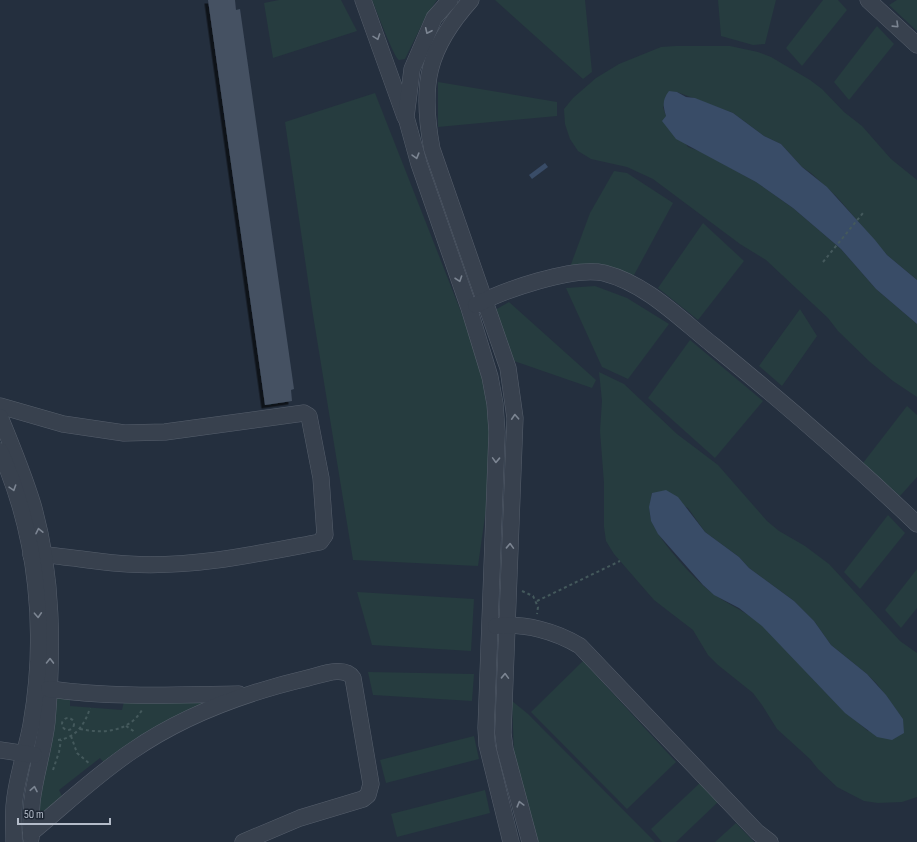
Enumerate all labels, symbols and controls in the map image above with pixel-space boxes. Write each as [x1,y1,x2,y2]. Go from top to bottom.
one-way arrow [891,20,899,28]
one-way arrow [425,27,433,35]
one-way arrow [372,33,380,40]
one-way arrow [412,153,420,160]
one-way arrow [454,276,462,283]
one-way arrow [510,414,519,420]
one-way arrow [492,457,501,463]
one-way arrow [9,484,17,491]
one-way arrow [35,528,43,535]
one-way arrow [506,543,514,549]
one-way arrow [33,612,42,618]
one-way arrow [46,658,55,664]
one-way arrow [500,673,509,679]
one-way arrow [30,786,38,792]
scale bar [18,800,110,826]
one-way arrow [516,801,525,808]
text: 50 m [24,807,44,822]

